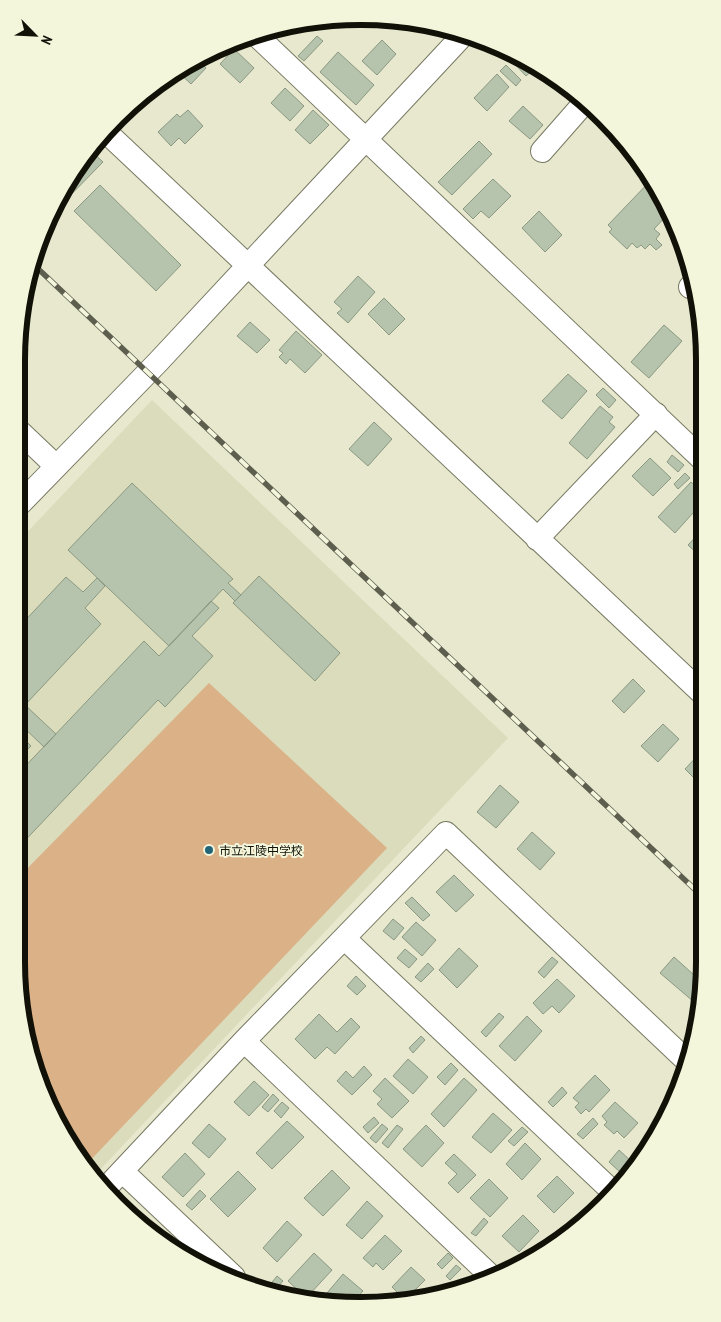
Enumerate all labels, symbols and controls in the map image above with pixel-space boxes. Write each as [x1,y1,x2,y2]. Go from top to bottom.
north arrow [10,10,60,60]
text: N [37,33,57,47]
place label: 市立江陵中学校 [219,843,303,858]
marker: 市立江陵中学校 [203,844,215,856]

